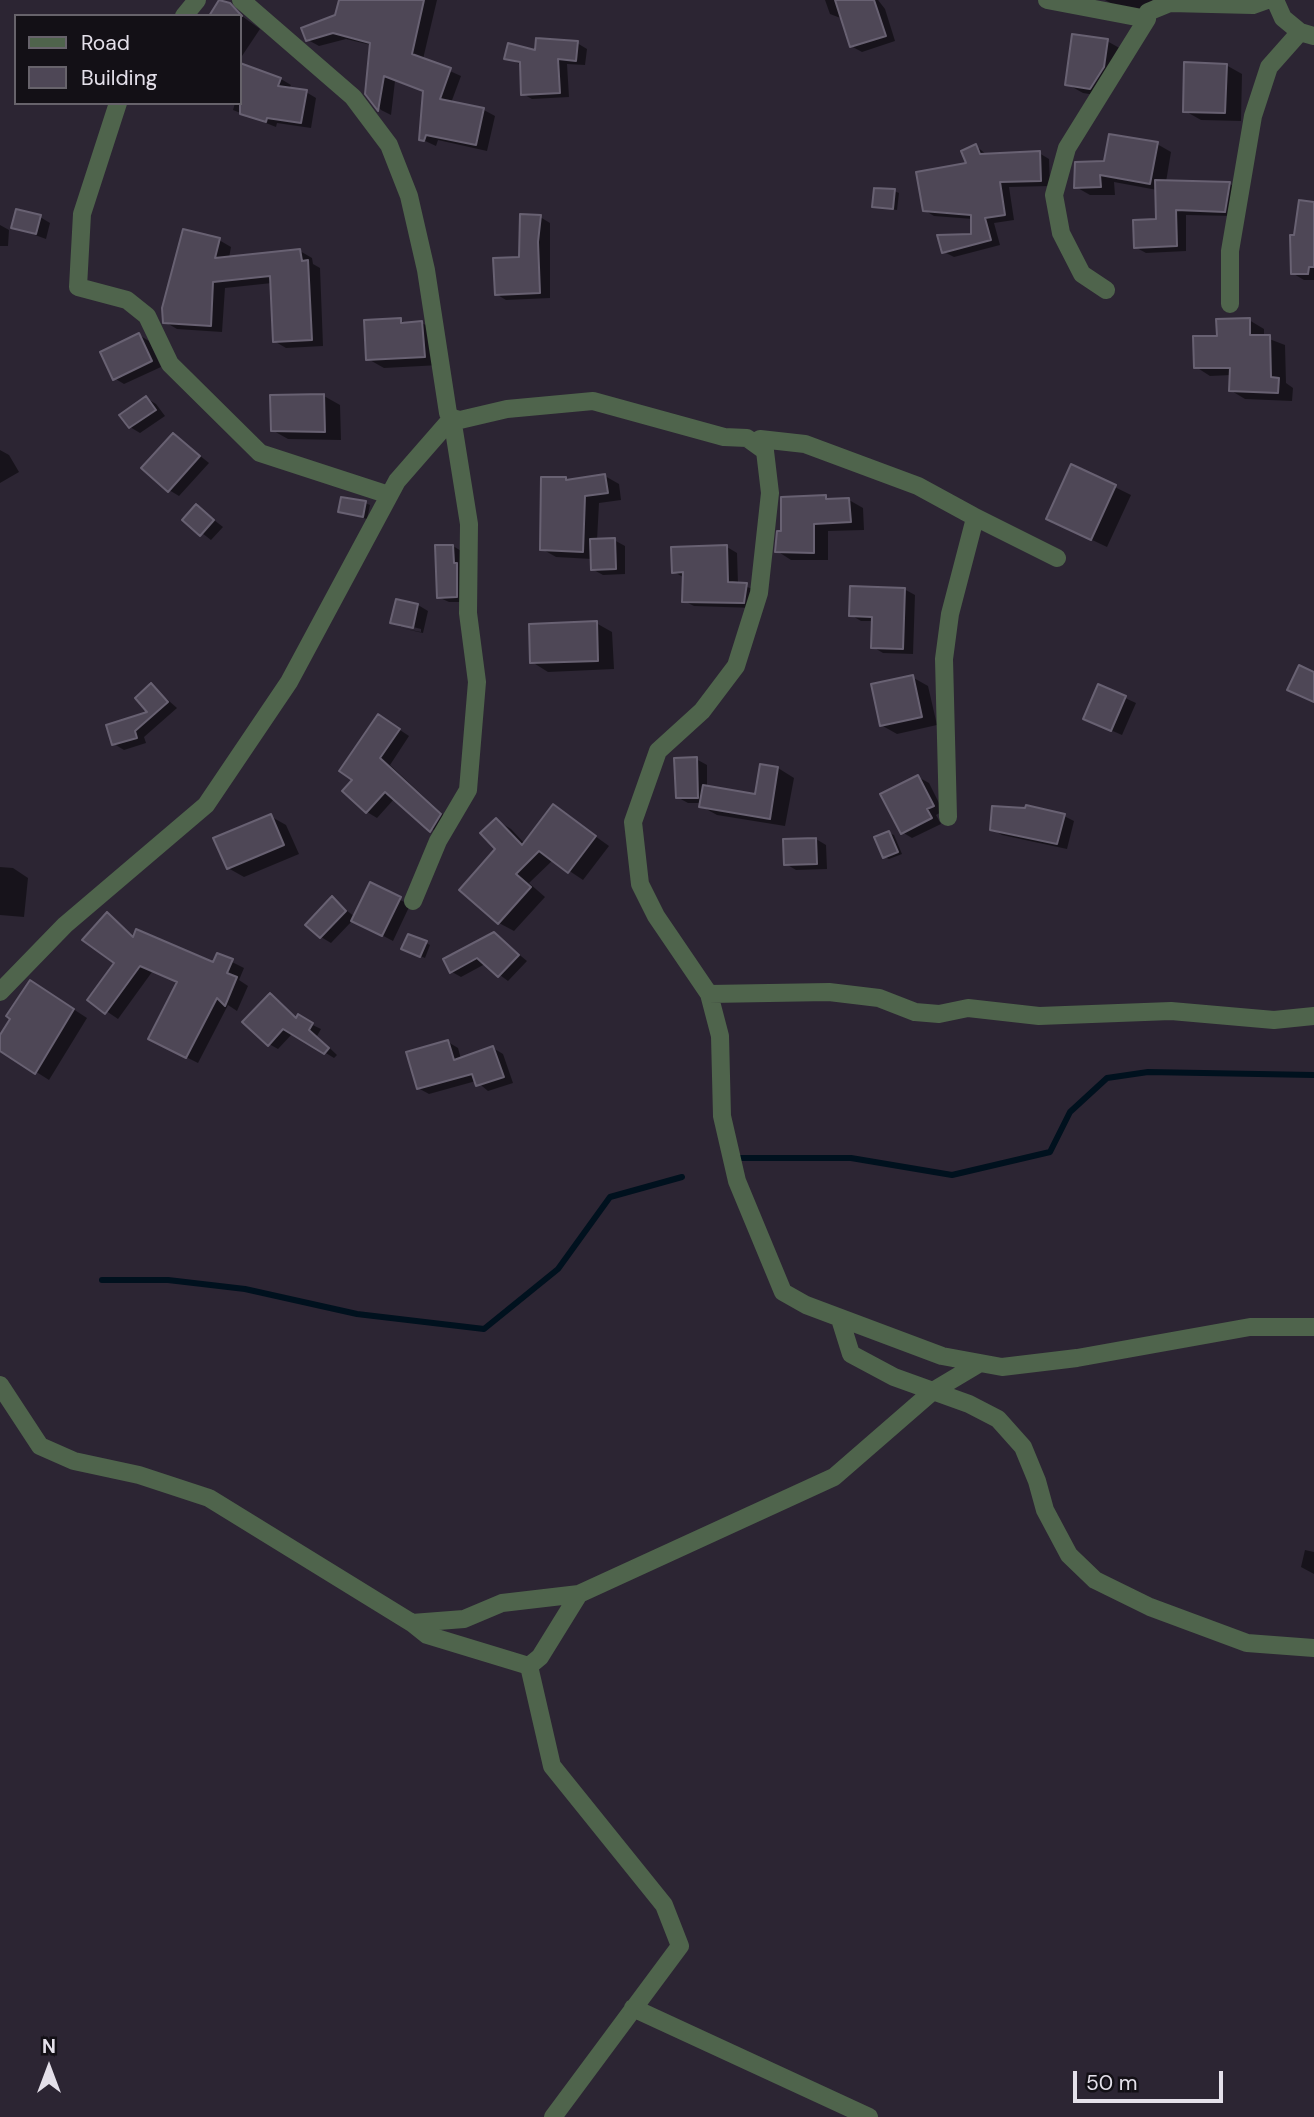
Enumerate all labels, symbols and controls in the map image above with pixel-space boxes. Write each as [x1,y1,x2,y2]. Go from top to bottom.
legend [14,14,242,105]
text: Road [81,29,130,57]
text: Building [81,64,157,92]
north arrow [14,2033,84,2103]
text: N [42,2034,56,2059]
scale bar [1076,2058,1226,2102]
text: 50 m [1086,2069,1137,2097]

